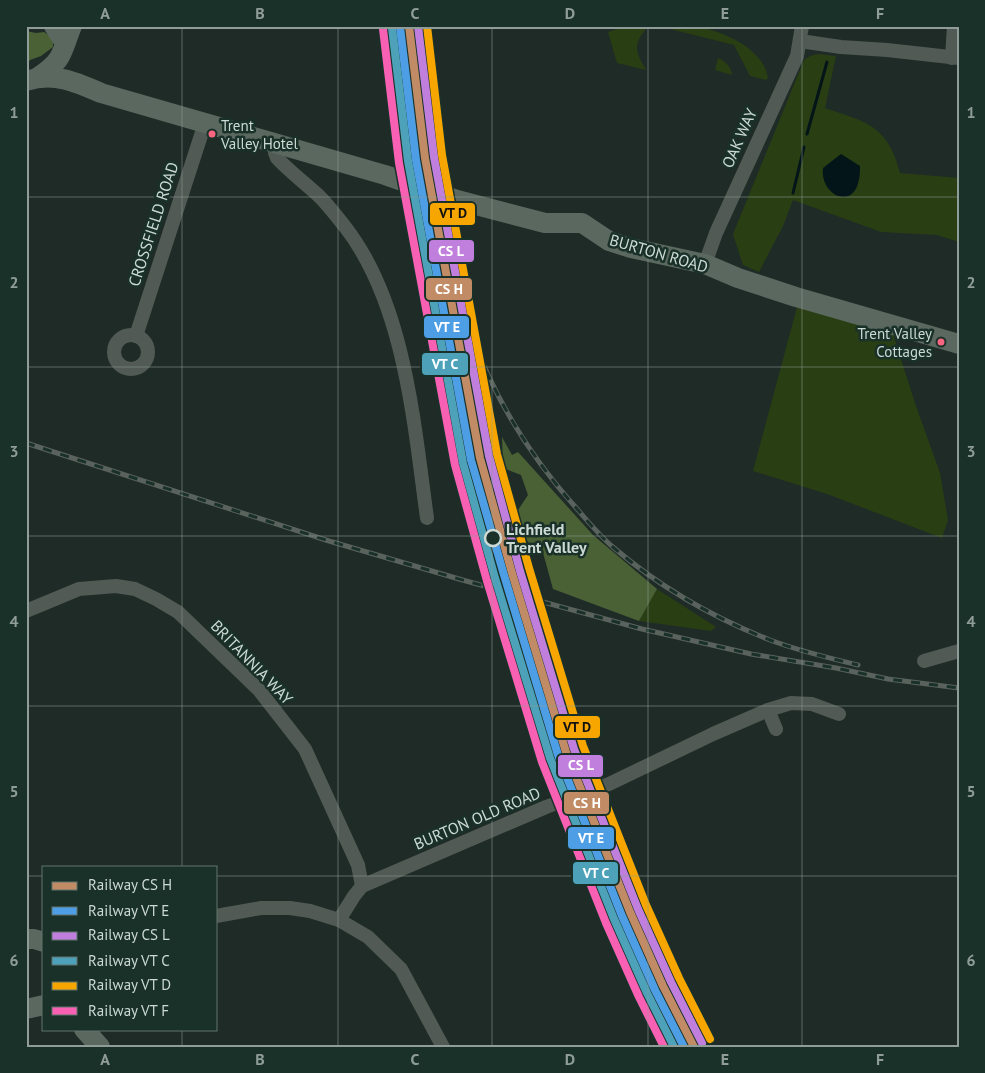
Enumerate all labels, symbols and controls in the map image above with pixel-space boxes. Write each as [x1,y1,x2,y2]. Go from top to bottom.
text: A [100,3,110,23]
text: B [255,3,265,23]
text: C [411,3,420,23]
text: D [565,3,575,23]
text: E [721,3,729,23]
text: F [876,3,884,23]
text: 1 [9,102,19,122]
text: 1 [966,102,976,122]
street label: OAK WAY [717,105,761,171]
place label: Trent Valley Hotel [220,116,298,153]
marker: Trent Valley Hotel [207,129,217,139]
street label: CROSSFIELD ROAD [123,159,183,289]
line badge: VT D [429,202,476,226]
text: VT D [438,204,467,222]
street label: BURTON ROAD [607,229,711,277]
line badge: CS L [428,239,475,263]
text: CS L [438,242,465,260]
text: 2 [9,272,19,292]
text: 2 [966,272,976,292]
line badge: CS H [425,277,473,301]
text: CS H [435,280,463,298]
line badge: VT E [423,315,470,339]
text: VT E [433,318,460,336]
place label: Trent Valley Cottages [857,324,932,361]
marker: Trent Valley Cottages [936,337,946,347]
line badge: VT C [421,352,469,376]
text: VT C [431,355,458,373]
text: 3 [9,441,19,461]
text: 3 [966,441,976,461]
place label: Lichfield Trent Valley [506,519,587,557]
marker: Lichfield Trent Valley [484,529,502,547]
text: 4 [9,611,19,631]
text: 4 [966,611,976,631]
street label: BRITANNIA WAY [207,616,297,708]
line badge: VT D [554,715,601,739]
text: VT D [562,718,591,736]
line badge: CS L [557,754,604,778]
text: CS L [568,756,595,774]
text: 5 [9,781,19,801]
text: 5 [966,781,976,801]
street label: BURTON OLD ROAD [411,782,543,854]
line badge: CS H [563,791,610,815]
text: CS H [573,794,601,812]
line badge: VT E [567,826,615,850]
text: VT E [577,829,604,847]
line badge: VT C [572,861,619,885]
text: VT C [582,864,609,882]
legend [42,866,218,1030]
text: Railway CS H [88,875,172,894]
text: Railway VT E [88,901,169,920]
text: Railway CS L [88,925,170,944]
text: 6 [9,950,19,970]
text: 6 [966,950,976,970]
text: Railway VT C [88,951,170,970]
text: Railway VT D [88,975,171,994]
text: Railway VT F [88,1001,169,1020]
text: A [100,1049,110,1069]
text: B [255,1049,265,1069]
text: C [411,1049,420,1069]
text: D [565,1049,575,1069]
text: E [721,1049,729,1069]
text: F [876,1049,884,1069]

